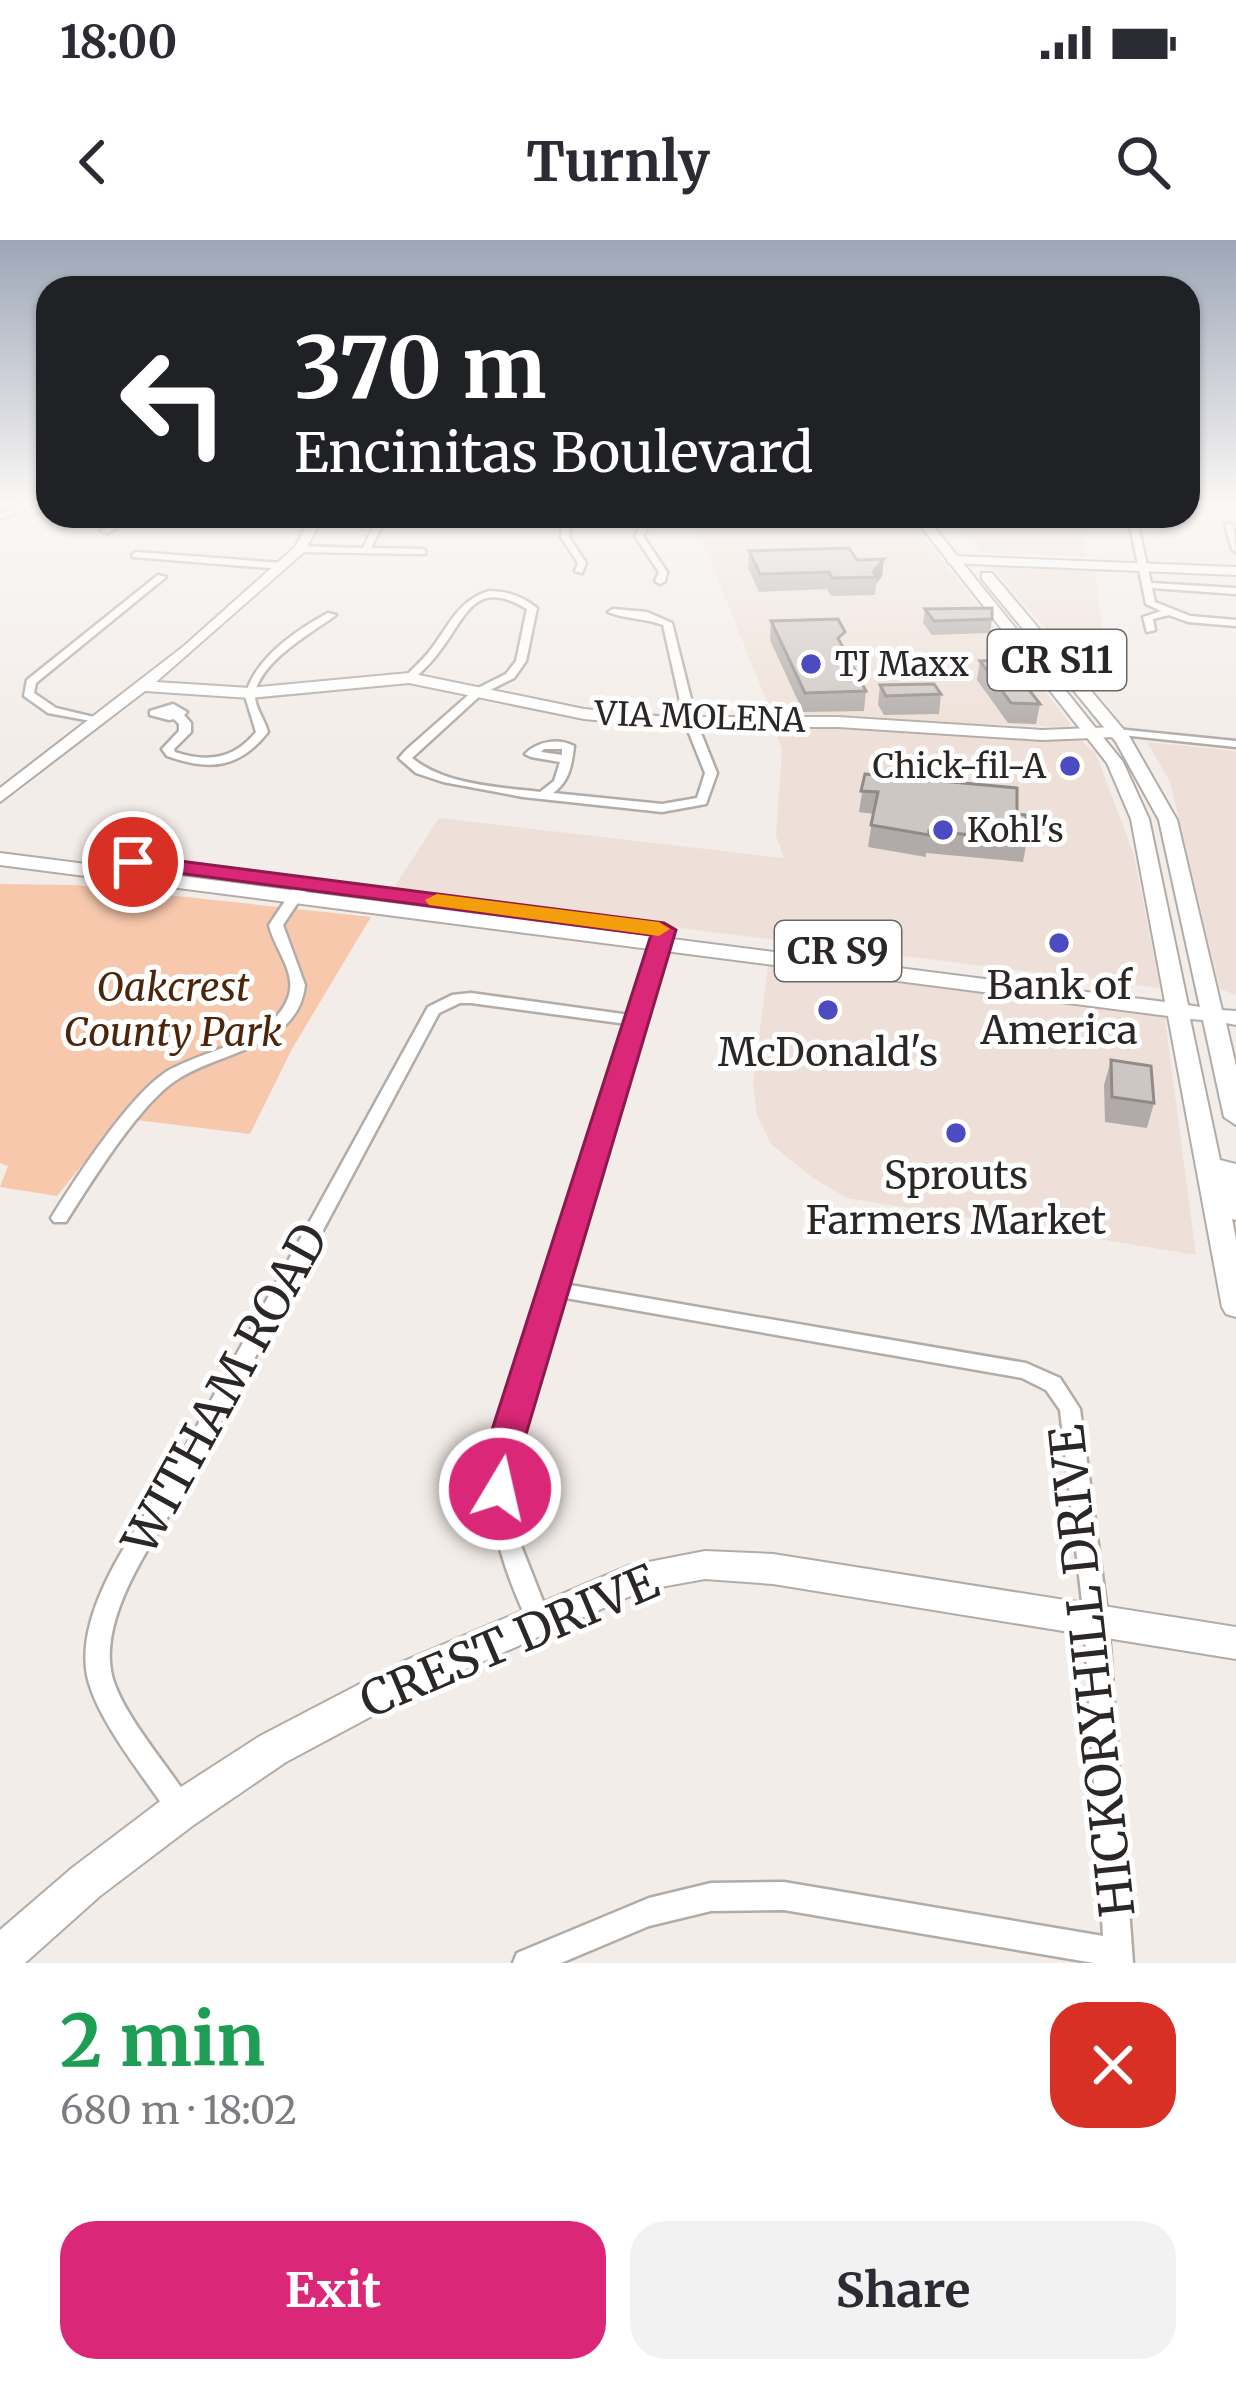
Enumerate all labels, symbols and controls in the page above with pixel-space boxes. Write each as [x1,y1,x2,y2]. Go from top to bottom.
text: 18:00 [60,14,177,70]
text: Turnly [526,128,710,196]
icon: back [60,129,126,195]
icon: search [1110,129,1176,195]
text: 370 m [294,315,546,421]
icon: left [96,324,252,480]
text: Encinitas Boulevard [294,419,813,487]
road number: CR S11 [988,630,1126,690]
place label: TJ Maxx [835,644,969,685]
marker: TJ Maxx [798,651,824,677]
street label: VIA MOLENA [593,693,807,741]
place label: Chick-fil-A [873,746,1047,787]
marker: Chick-fil-A [1057,753,1083,779]
place label: Kohl's [967,810,1064,851]
pin [82,811,184,913]
marker: Kohl's [930,817,956,843]
icon: arrive [100,829,166,895]
road number: CR S9 [775,921,901,981]
marker: Bank of America [1046,930,1072,956]
place label: Bank of America [979,961,1138,1055]
park label: Oakcrest County Park [64,963,282,1057]
marker: McDonald's [815,997,841,1023]
place label: McDonald's [718,1028,938,1077]
marker: Sprouts Farmers Market [943,1120,969,1146]
place label: Sprouts Farmers Market [806,1151,1106,1245]
street label: WITHAM ROAD [109,1213,341,1566]
street label: HICKORYHILL DRIVE [1036,1422,1148,1920]
position arrow [437,1426,563,1552]
street label: CREST DRIVE [351,1551,668,1731]
text: 2 min [60,1995,265,2086]
button: close [1050,2002,1176,2128]
text: 680 m · 18:02 [60,2086,297,2135]
button: Exit [60,2221,606,2359]
button: Share [630,2221,1176,2359]

